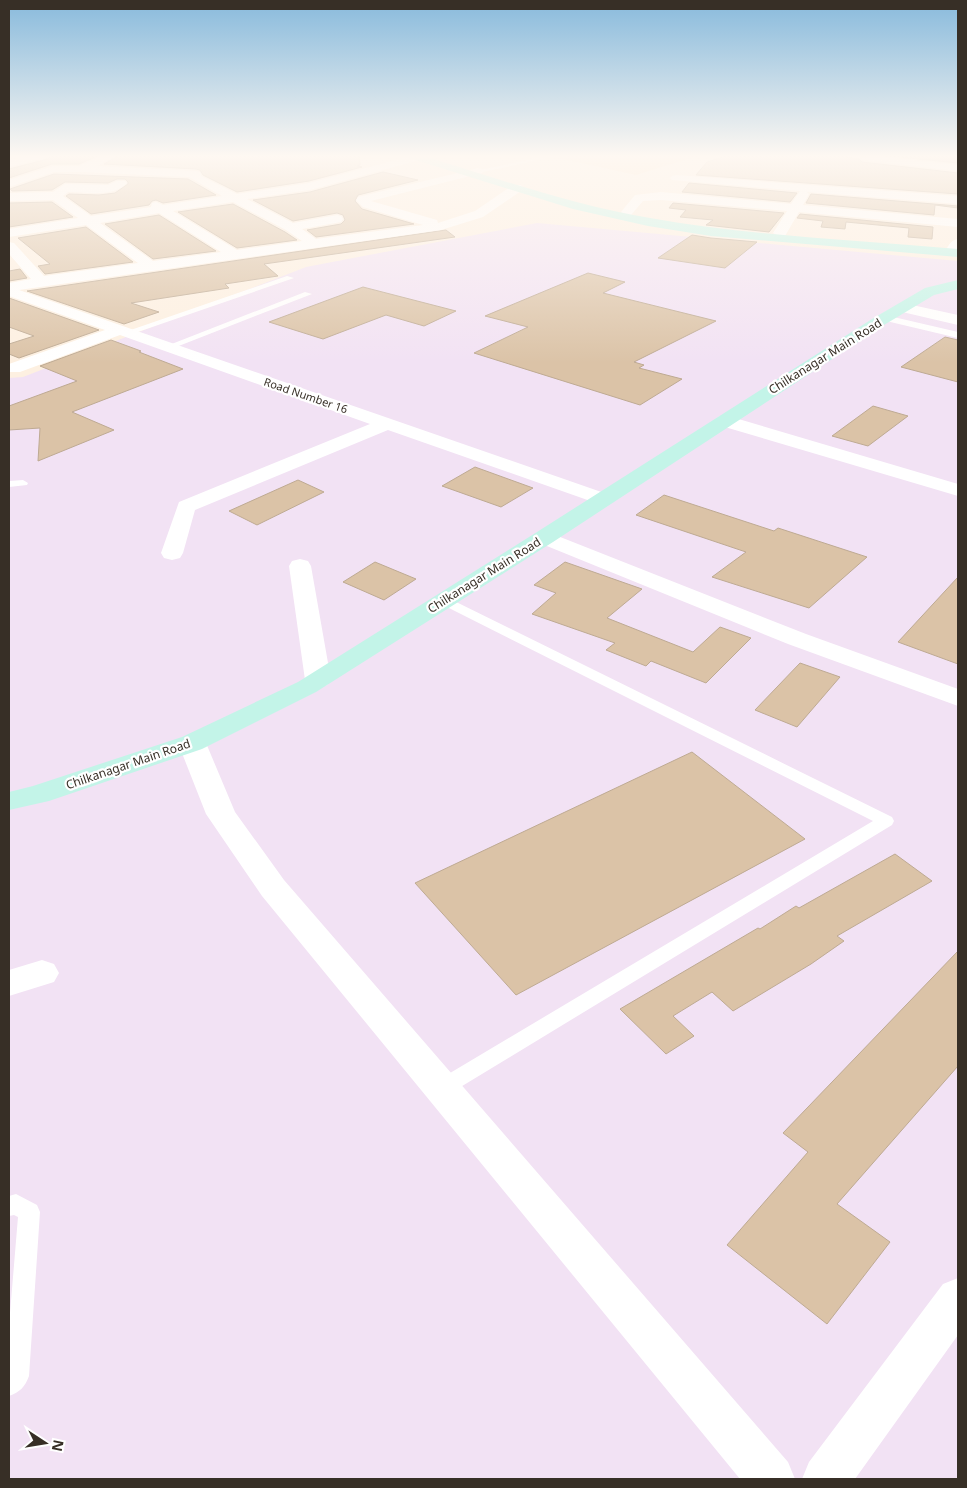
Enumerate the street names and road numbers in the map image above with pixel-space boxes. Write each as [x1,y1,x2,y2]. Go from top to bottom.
street label: Chilkanagar Main Road [765,314,885,398]
street label: Road Number 16 [262,374,350,416]
street label: Chilkanagar Main Road [424,533,544,617]
street label: Chilkanagar Main Road [63,735,193,793]

